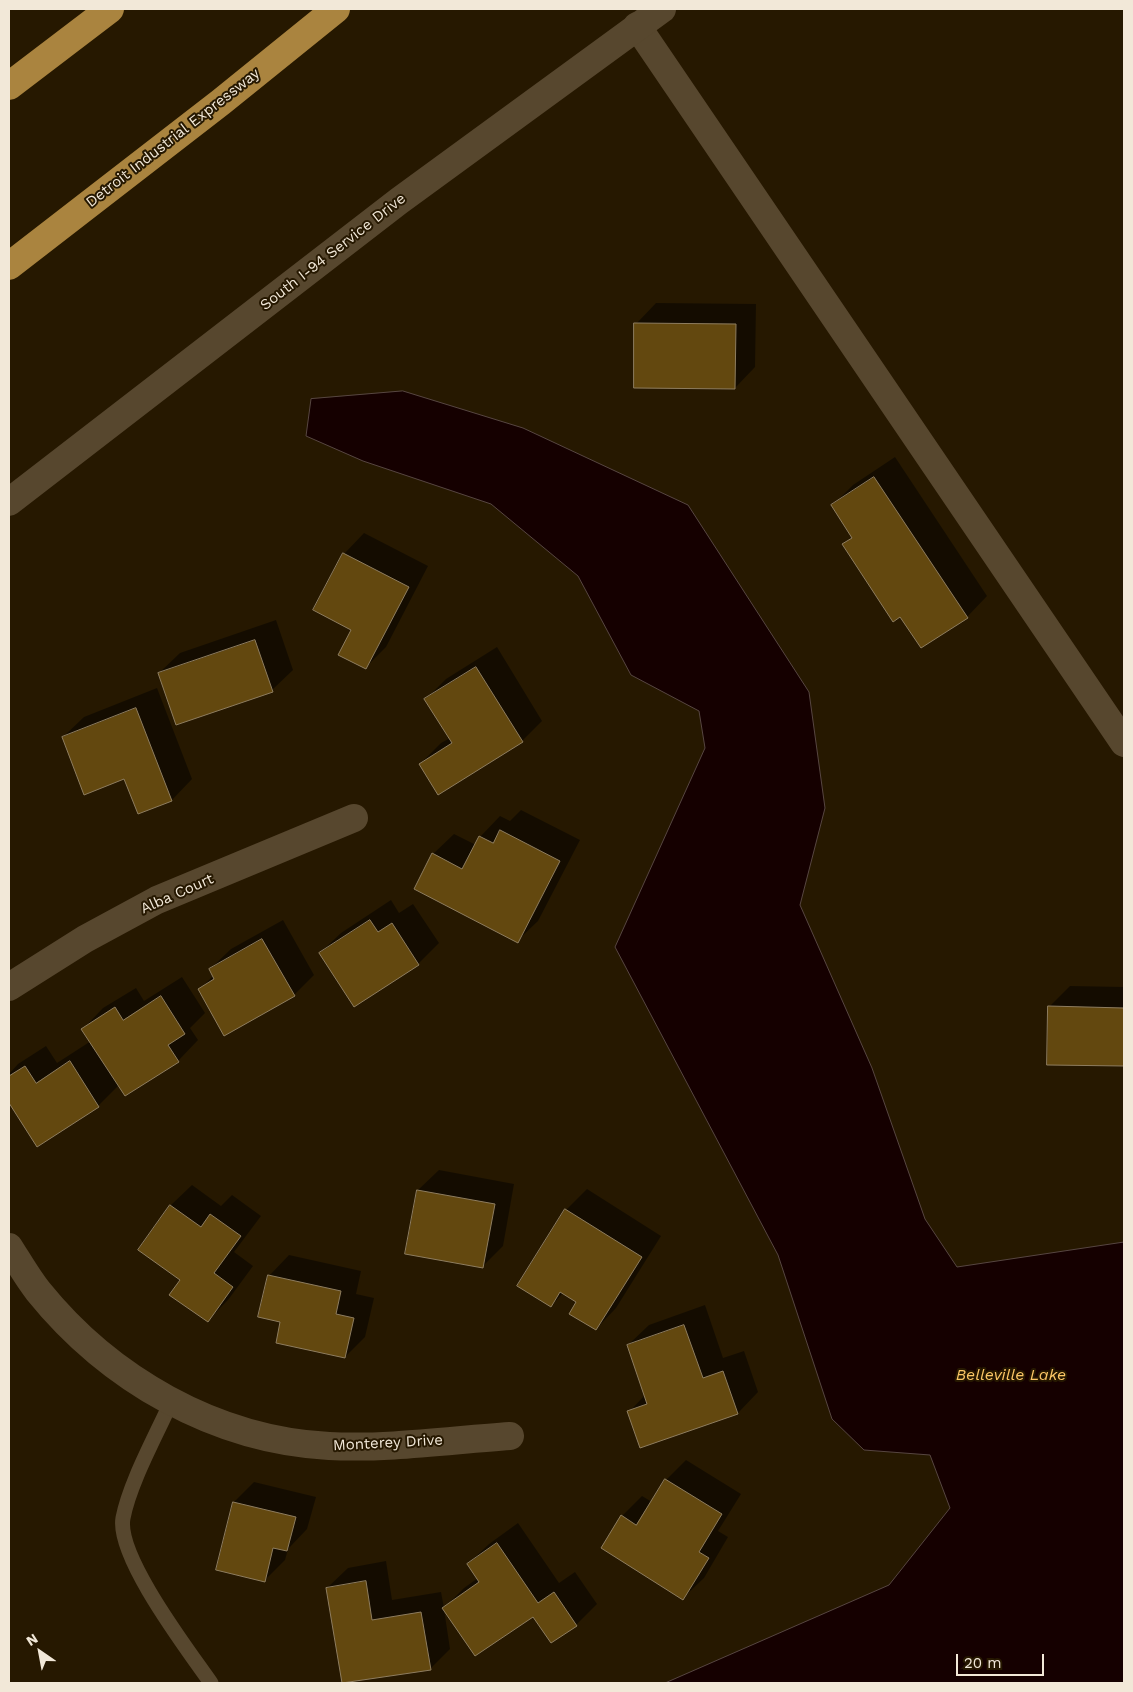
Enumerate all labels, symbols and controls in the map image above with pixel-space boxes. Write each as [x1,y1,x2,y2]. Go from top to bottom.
street label: Detroit Industrial Expressway [82,65,264,211]
street label: South I-94 Service Drive [257,190,409,314]
street label: Alba Court [138,870,216,918]
water label: Belleville Lake [956,1365,1066,1385]
street label: Monterey Drive [333,1431,443,1455]
north arrow [15,1627,65,1677]
text: N [23,1630,41,1649]
scale bar [958,1644,1046,1676]
text: 20 m [964,1654,1002,1672]

